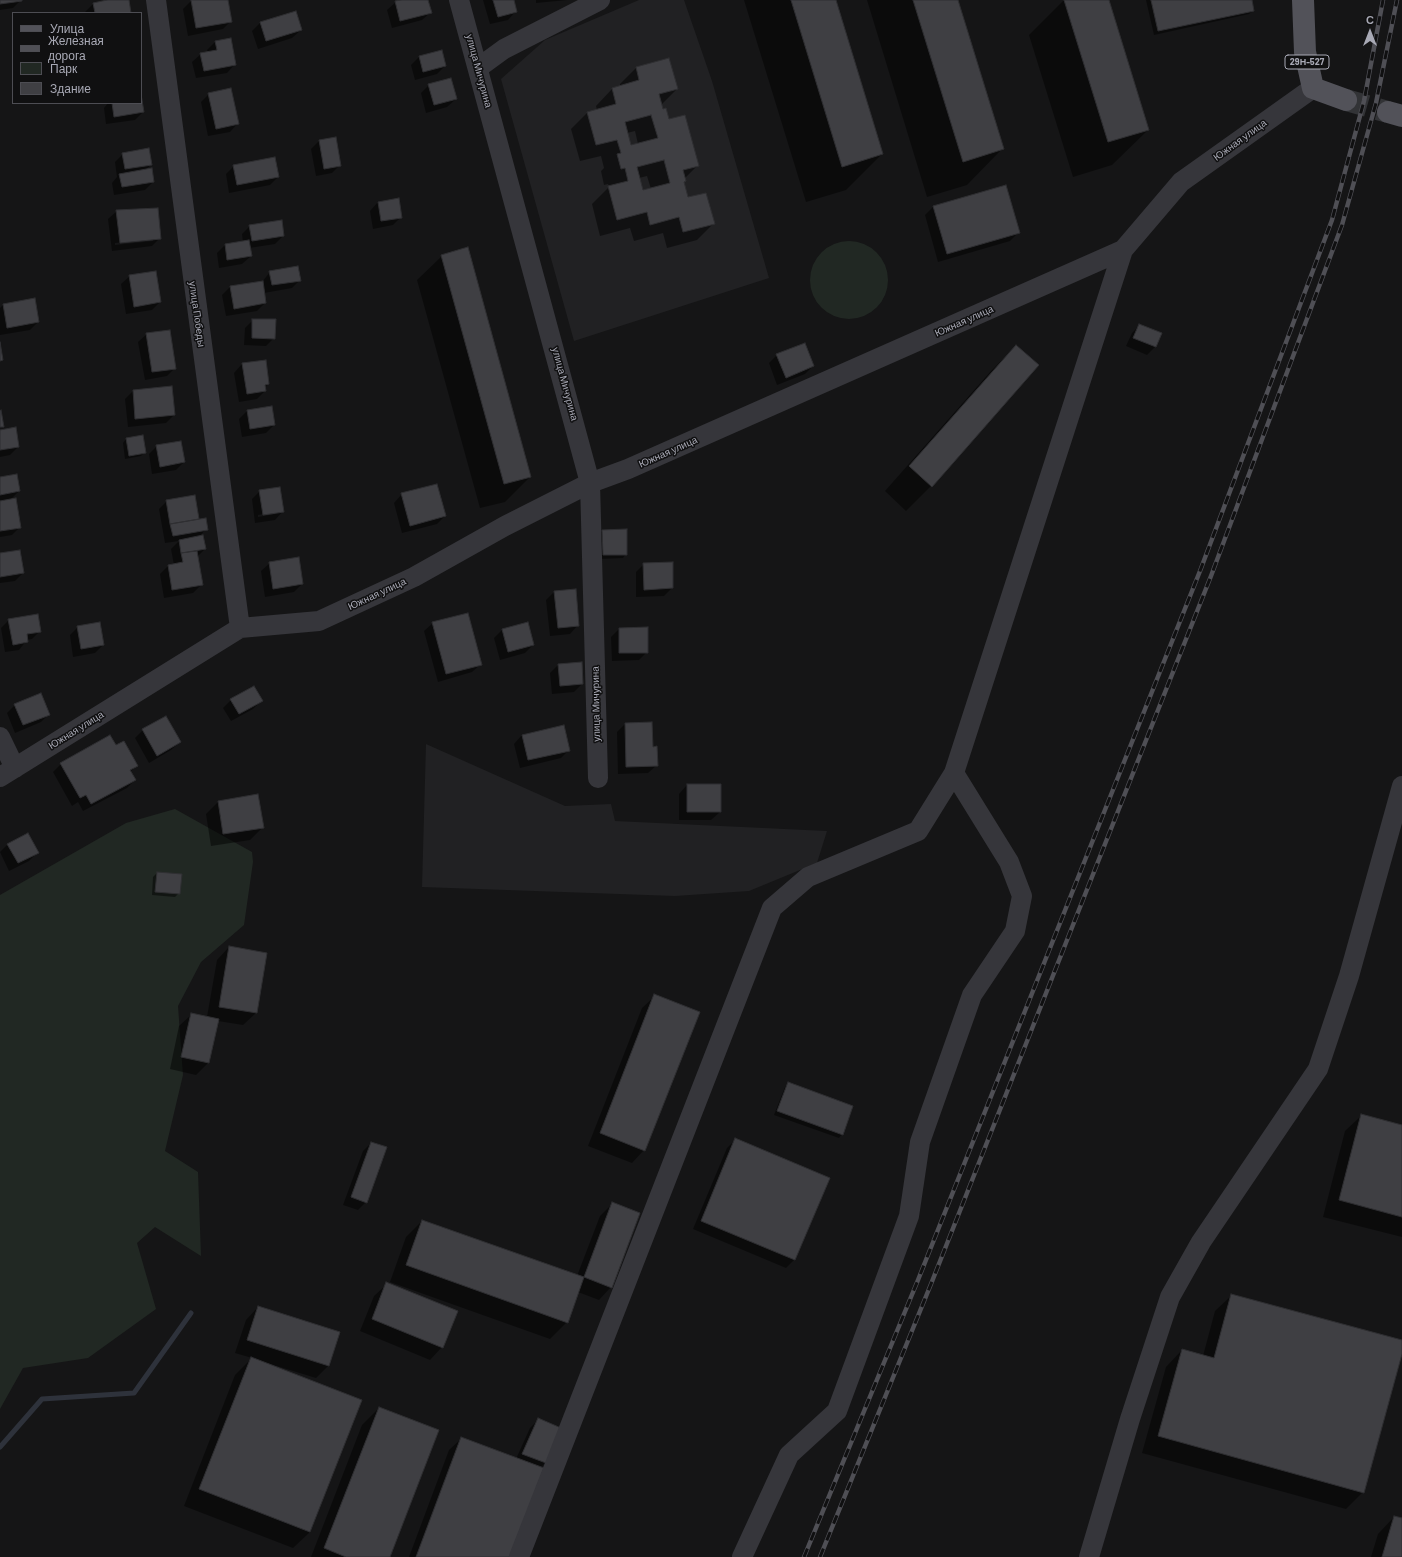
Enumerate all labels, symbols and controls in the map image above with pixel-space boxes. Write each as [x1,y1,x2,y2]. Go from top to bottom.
legend [12,12,142,104]
north arrow [1350,12,1390,52]
text: С [1366,13,1374,26]
text: Улица [50,21,84,35]
text: Железная дорога [48,33,104,62]
street label: улица Мичурина [463,33,495,109]
road number: 29Н-527 [1285,55,1329,69]
text: Парк [50,61,77,75]
text: Здание [50,81,91,95]
street label: Южная улица [1211,117,1269,163]
street label: улица Победы [186,280,208,348]
street label: Южная улица [933,303,995,339]
street label: улица Мичурина [549,346,581,422]
street label: Южная улица [637,434,699,470]
street label: Южная улица [346,575,408,613]
street label: улица Мичурина [589,666,603,742]
street label: Южная улица [46,708,106,752]

